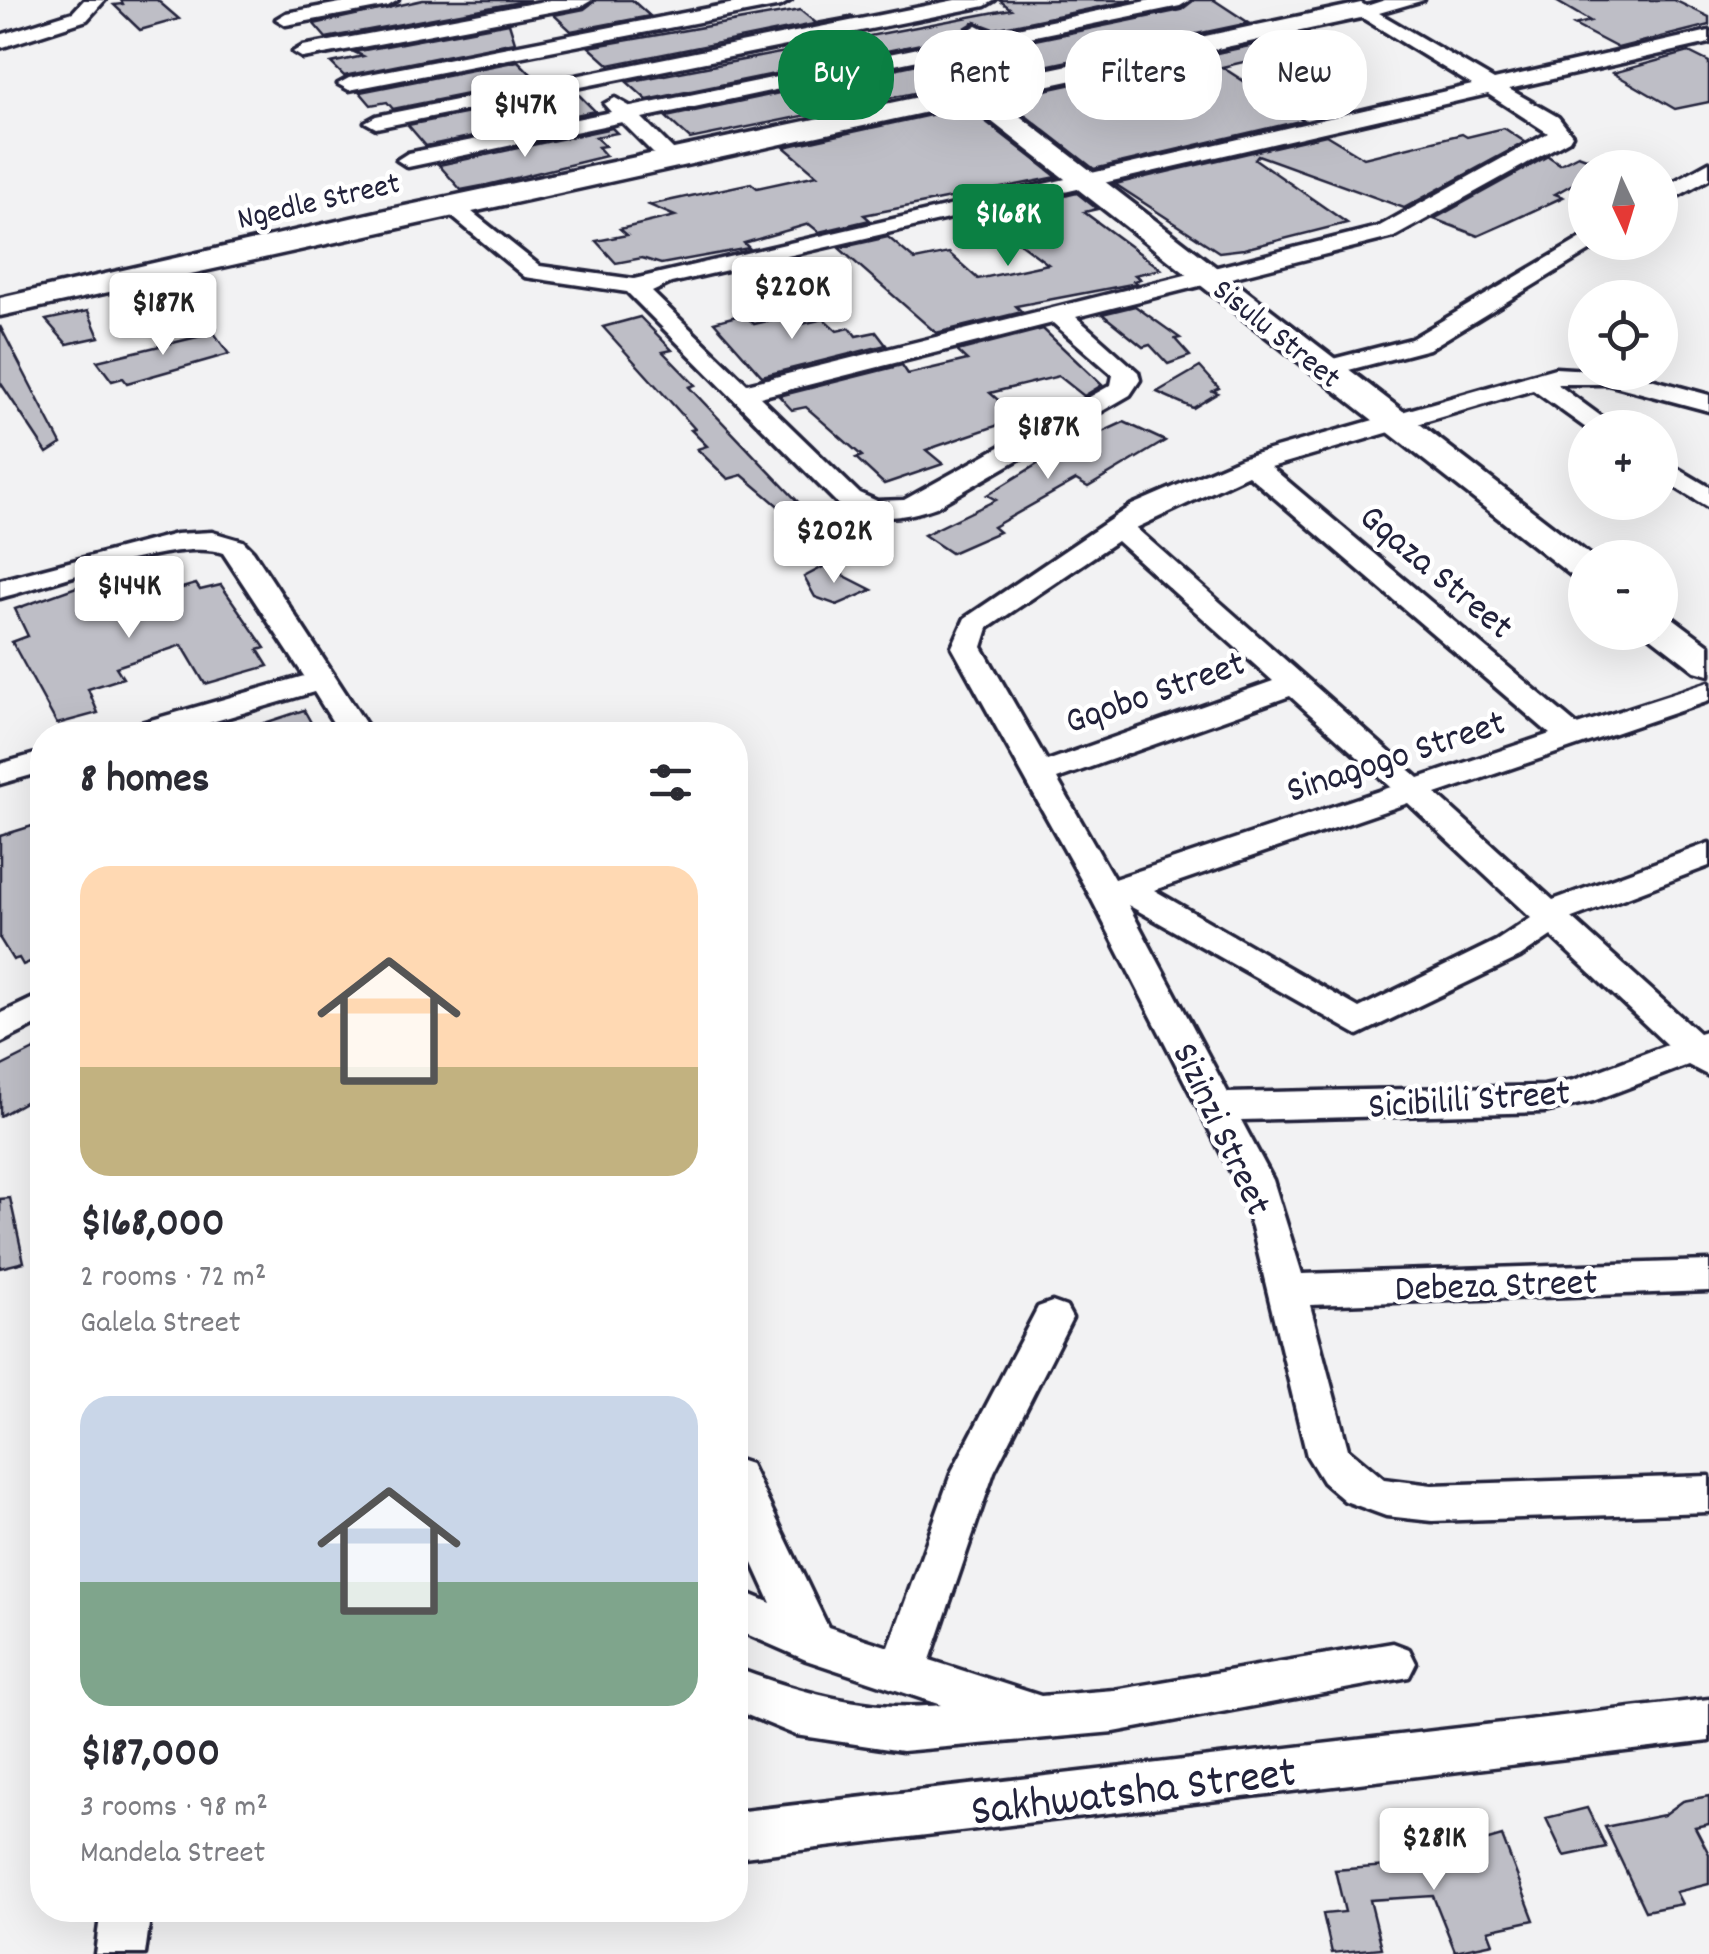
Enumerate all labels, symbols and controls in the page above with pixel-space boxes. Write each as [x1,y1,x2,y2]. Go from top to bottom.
chip: Buy [778,30,894,120]
chip: Rent [914,30,1045,120]
chip: Filters [1065,30,1222,120]
chip: New [1242,30,1367,120]
pin: $147K [455,75,595,160]
text: $147K [493,84,557,130]
north arrow [1568,150,1678,260]
map controls [1568,150,1678,650]
street label: Ngedle Street [233,163,405,245]
pin: $168K [938,184,1078,269]
text: $168K [975,193,1041,239]
pin: $220K [722,257,862,342]
text: $220K [754,266,830,312]
street label: Sisulu Street [1201,270,1349,402]
pin: $187K [93,273,233,358]
button: locate [1568,280,1678,390]
text: $187K [131,282,195,328]
pin: $187K [978,397,1118,482]
text: $187K [1016,406,1080,452]
button: + [1568,410,1678,520]
street label: Gqaza Street [1345,493,1524,655]
pin: $202K [764,501,904,586]
text: $202K [796,510,872,556]
button: − [1568,540,1678,650]
pin: $144K [59,556,199,641]
text: $144K [97,565,161,611]
street label: Gqobo Street [1058,639,1253,752]
street label: Sinagogo Street [1280,698,1513,820]
text: 8 homes [80,752,209,812]
icon: filters [643,755,698,810]
icon: home [299,931,479,1111]
street label: Sizinzi Street [1155,1035,1283,1226]
street label: Sicibilili Street [1367,1068,1572,1137]
text: $168,000 [80,1196,225,1256]
text: 2 rooms · 72 m² [80,1256,266,1302]
street label: Debeza Street [1394,1257,1598,1320]
text: Galela Street [80,1302,241,1348]
icon: home [299,1461,479,1641]
text: $187,000 [80,1726,220,1786]
street label: Sakhwatsha Street [968,1743,1300,1847]
text: 3 rooms · 98 m² [80,1786,268,1832]
pin: $281K [1364,1808,1504,1893]
text: $281K [1402,1817,1466,1863]
text: Mandela Street [80,1832,265,1878]

